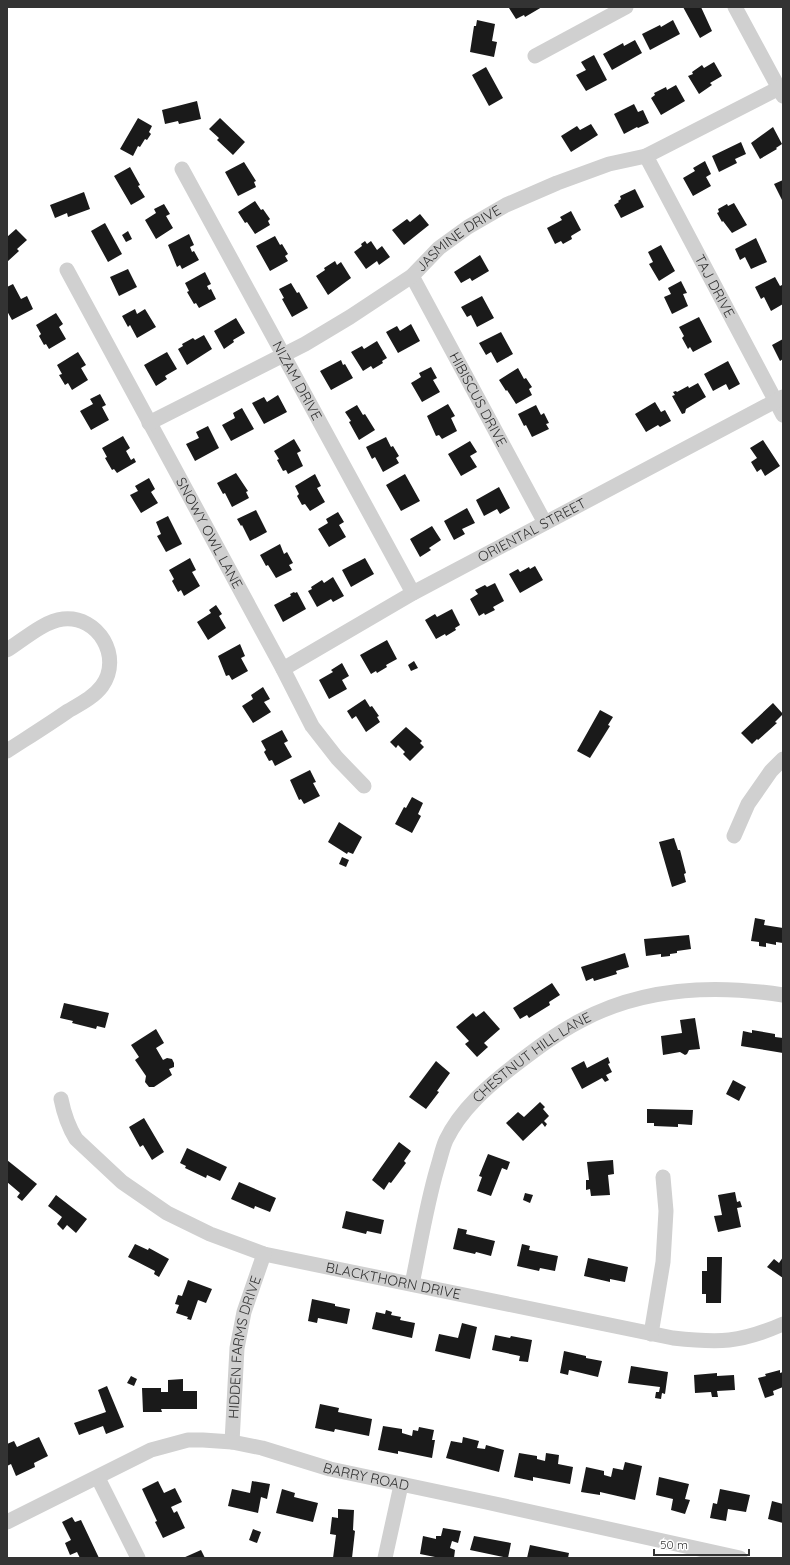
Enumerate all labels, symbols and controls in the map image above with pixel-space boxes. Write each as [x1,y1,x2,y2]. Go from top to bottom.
street label: JASMINE DRIVE [412,201,504,276]
street label: TAJ DRIVE [691,251,739,321]
street label: NIZAM DRIVE [268,338,326,423]
street label: HIBISCUS DRIVE [446,349,511,450]
street label: SNOWY OWL LANE [172,474,247,592]
street label: ORIENTAL STREET [475,494,589,566]
street label: CHESTNUT HILL LANE [468,1008,594,1106]
street label: BLACKTHORN DRIVE [324,1258,462,1303]
street label: HIDDEN FARMS DRIVE [224,1273,265,1419]
street label: BARRY ROAD [321,1458,411,1494]
scale bar [654,1531,749,1557]
text: 50 m [660,1537,688,1552]

